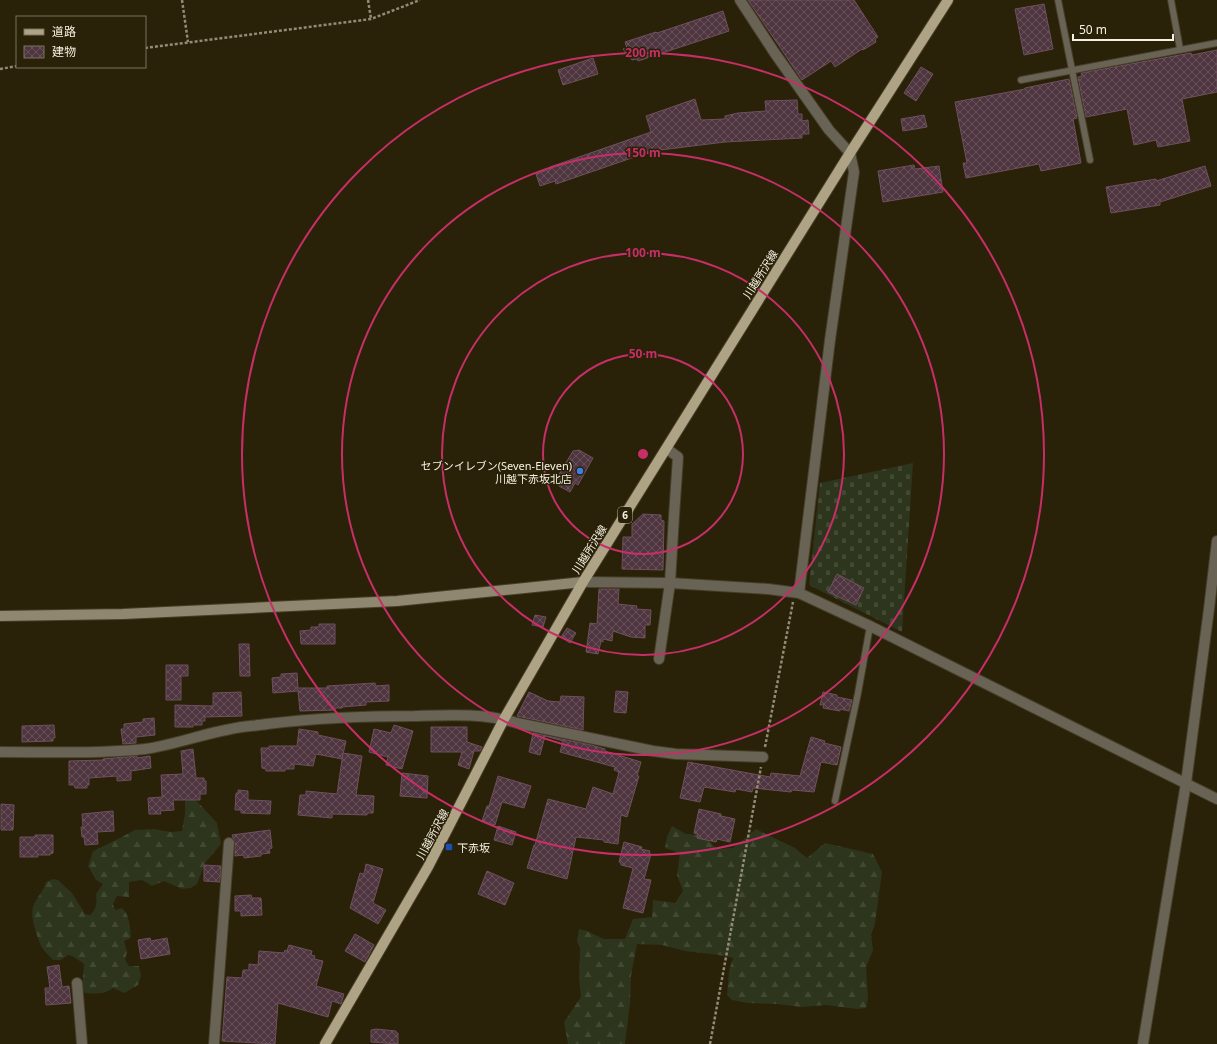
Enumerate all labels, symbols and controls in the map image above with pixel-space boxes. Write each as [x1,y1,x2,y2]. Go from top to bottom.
legend [16,16,146,68]
scale bar [1073,16,1173,42]
text: 50 m [1079,21,1107,38]
text: 道路 [52,23,76,40]
text: 建物 [52,43,76,60]
text: 200 m [625,44,661,61]
text: 150 m [625,144,661,161]
text: 100 m [625,244,661,261]
street label: 川越所沢線 [739,247,781,301]
text: 50 m [629,345,657,362]
centre of rings [636,447,650,461]
place label: セブンイレブン(Seven-Eleven) 川越下赤坂北店 [421,458,572,486]
marker: セブンイレブン(Seven-Eleven) 川越下赤坂北店 [575,466,585,476]
road number: 6 [618,507,632,523]
street label: 川越所沢線 [568,522,610,576]
street label: 川越所沢線 [412,806,452,862]
place label: 下赤坂 [457,840,490,855]
marker: 下赤坂 [444,842,454,852]

